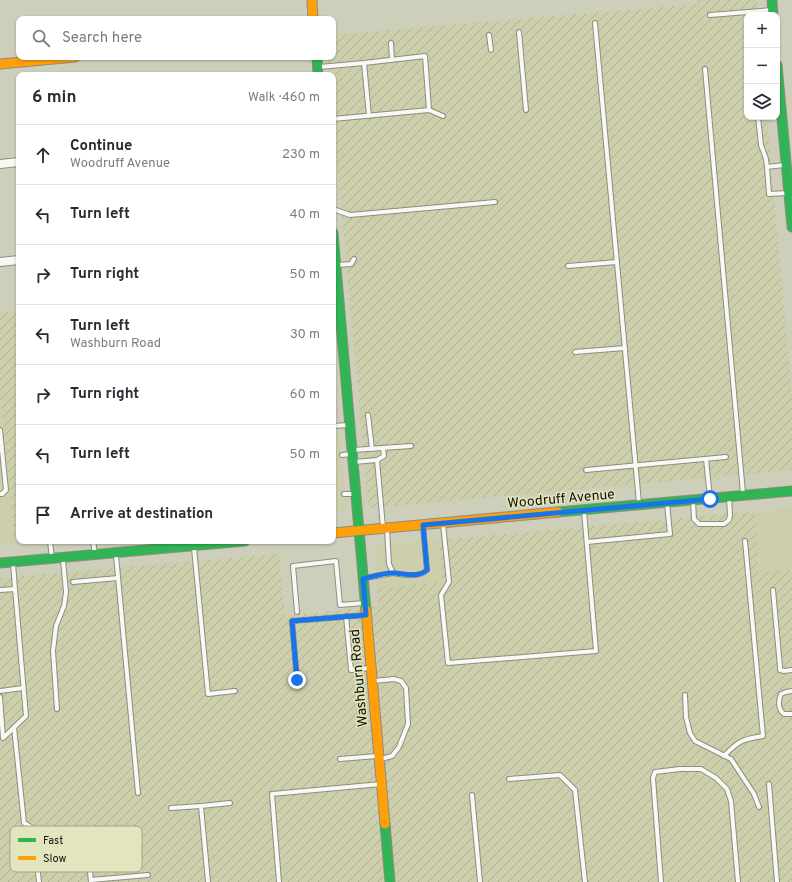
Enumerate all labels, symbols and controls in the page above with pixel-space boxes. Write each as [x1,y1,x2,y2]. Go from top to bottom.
map controls [744,12,780,120]
button: + [744,12,780,48]
search box [16,16,336,60]
icon: search [30,27,52,49]
text: Search here [62,29,142,48]
button: − [744,48,780,84]
button: layers [744,84,780,120]
text: 6 min [32,87,76,109]
text: Walk · 460 m [248,90,320,106]
text: Continue [70,137,132,156]
icon: ahead [32,144,54,166]
text: 230 m [282,147,320,163]
text: Woodruff Avenue [70,156,170,172]
icon: left [32,204,54,226]
text: Turn left [70,205,130,224]
text: 40 m [290,207,320,223]
icon: right [32,264,54,286]
text: Turn right [70,265,139,284]
text: 50 m [290,267,320,283]
text: Turn left [70,317,130,336]
icon: left [32,324,54,346]
text: 30 m [290,327,320,343]
text: Washburn Road [70,336,161,352]
icon: right [32,384,54,406]
text: Turn right [70,385,139,404]
text: 60 m [290,387,320,403]
icon: left [32,444,54,466]
text: Turn left [70,445,130,464]
text: 50 m [290,447,320,463]
street label: Woodruff Avenue [507,486,615,513]
route start [701,490,719,508]
icon: arrive [32,504,54,526]
text: Arrive at destination [70,505,213,524]
street label: Washburn Road [347,628,372,727]
route end [288,671,306,689]
legend [10,826,142,872]
text: Fast [43,834,63,848]
text: Slow [43,852,66,866]

